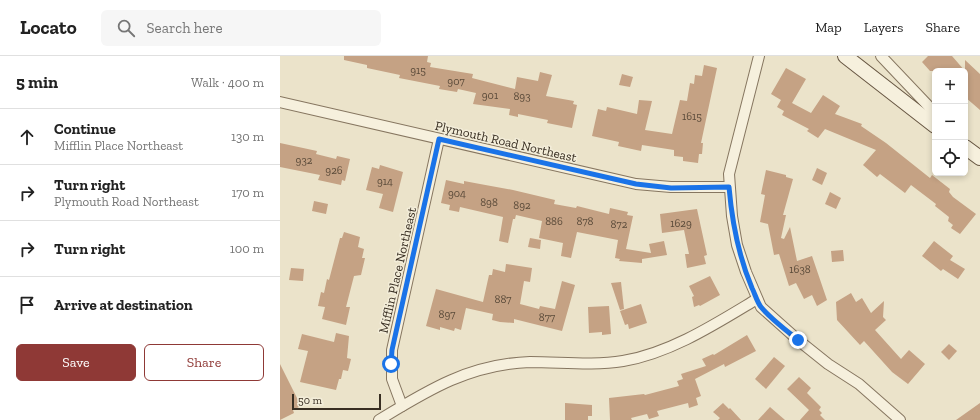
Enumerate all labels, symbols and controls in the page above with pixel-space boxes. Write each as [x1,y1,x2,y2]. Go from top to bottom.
search box [101,10,381,46]
text: Locato [20,16,77,39]
icon: search [115,17,137,39]
text: Search here [147,19,223,37]
text: Map [815,19,842,36]
text: Layers [864,19,903,36]
text: Share [925,19,960,36]
house number: 915 [410,64,426,77]
map controls [932,68,968,176]
button: + [932,68,968,104]
text: 5 min [16,72,58,92]
text: Walk · 400 m [191,75,264,90]
house number: 907 [447,75,465,88]
house number: 901 [482,89,499,102]
house number: 893 [513,90,531,103]
button: − [932,104,968,140]
house number: 1615 [682,110,702,123]
street label: Plymouth Road Northeast [434,118,578,165]
text: Continue [54,120,116,138]
icon: ahead [16,126,38,148]
text: 130 m [231,129,264,144]
text: Mifflin Place Northeast [54,138,183,153]
button: locate [932,140,968,176]
house number: 932 [296,154,313,167]
house number: 926 [325,164,343,177]
house number: 914 [377,175,393,188]
text: Turn right [54,176,125,194]
icon: right [16,182,38,204]
text: 170 m [231,185,264,200]
house number: 904 [448,187,466,200]
text: Plymouth Road Northeast [54,194,199,209]
house number: 898 [480,196,498,209]
house number: 892 [513,199,531,212]
street label: Mifflin Place Northeast [376,205,419,335]
house number: 886 [545,215,563,228]
house number: 878 [576,215,594,228]
house number: 1629 [670,217,692,230]
house number: 872 [611,218,628,231]
icon: right [16,238,38,260]
text: Turn right [54,240,125,258]
text: 100 m [230,241,264,256]
house number: 1638 [789,263,811,276]
house number: 887 [494,293,512,306]
icon: arrive [16,294,38,316]
text: Arrive at destination [54,296,193,314]
house number: 897 [439,308,455,321]
house number: 877 [539,311,555,324]
route end [789,331,807,349]
button: Save [16,344,136,381]
button: Share [144,344,264,381]
route start [382,355,400,373]
scale bar [292,392,381,411]
text: 50 m [298,394,322,407]

